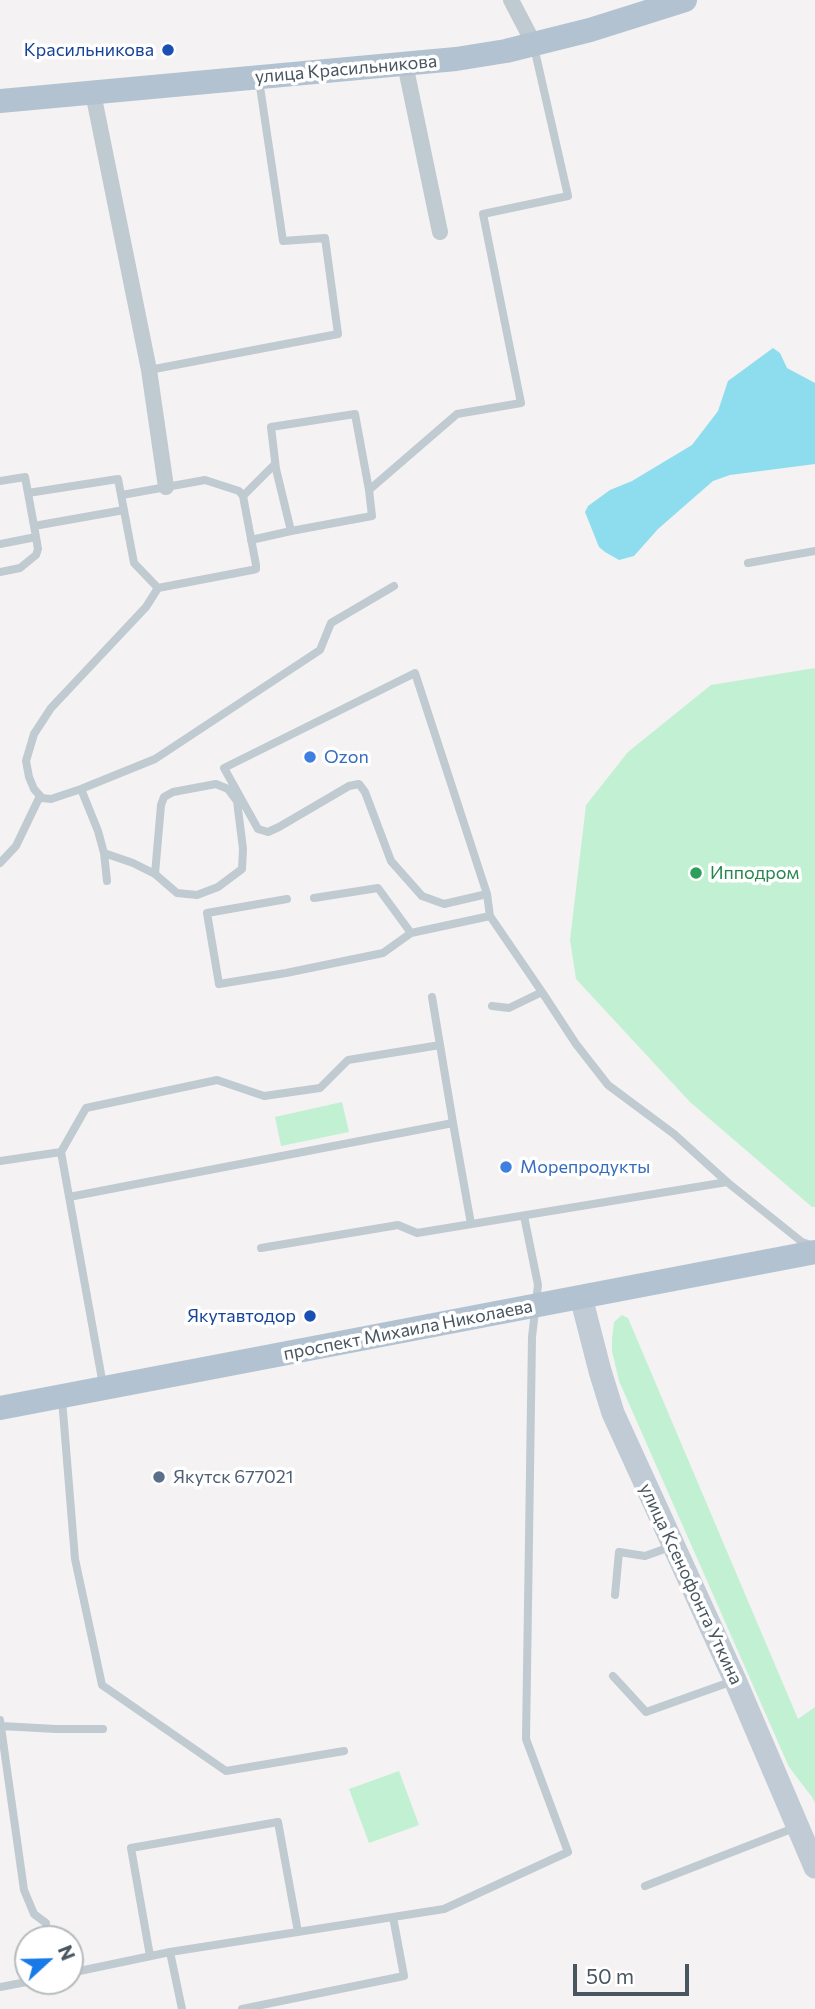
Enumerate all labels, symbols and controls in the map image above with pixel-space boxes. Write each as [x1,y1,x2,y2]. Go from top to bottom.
place label: Красильникова [24,39,154,61]
marker: Красильникова [160,42,176,58]
street label: улица Красильникова [254,50,438,88]
place label: Ozon [324,746,369,768]
marker: Ozon [302,749,318,765]
place label: Ипподром [710,862,799,884]
marker: Ипподром [688,865,704,881]
place label: Морепродукты [520,1156,650,1178]
marker: Морепродукты [498,1159,514,1175]
street label: проспект Михаила Николаева [282,1295,534,1365]
place label: Якутавтодор [187,1305,296,1327]
marker: Якутавтодор [302,1308,318,1324]
place label: Якутск 677021 [173,1466,293,1488]
marker: Якутск 677021 [151,1469,167,1485]
street label: улица Ксенофонта Уткина [635,1480,747,1688]
north arrow [14,1925,84,1995]
text: N [54,1942,80,1964]
scale bar [577,1950,692,1994]
text: 50 m [586,1963,634,1988]

